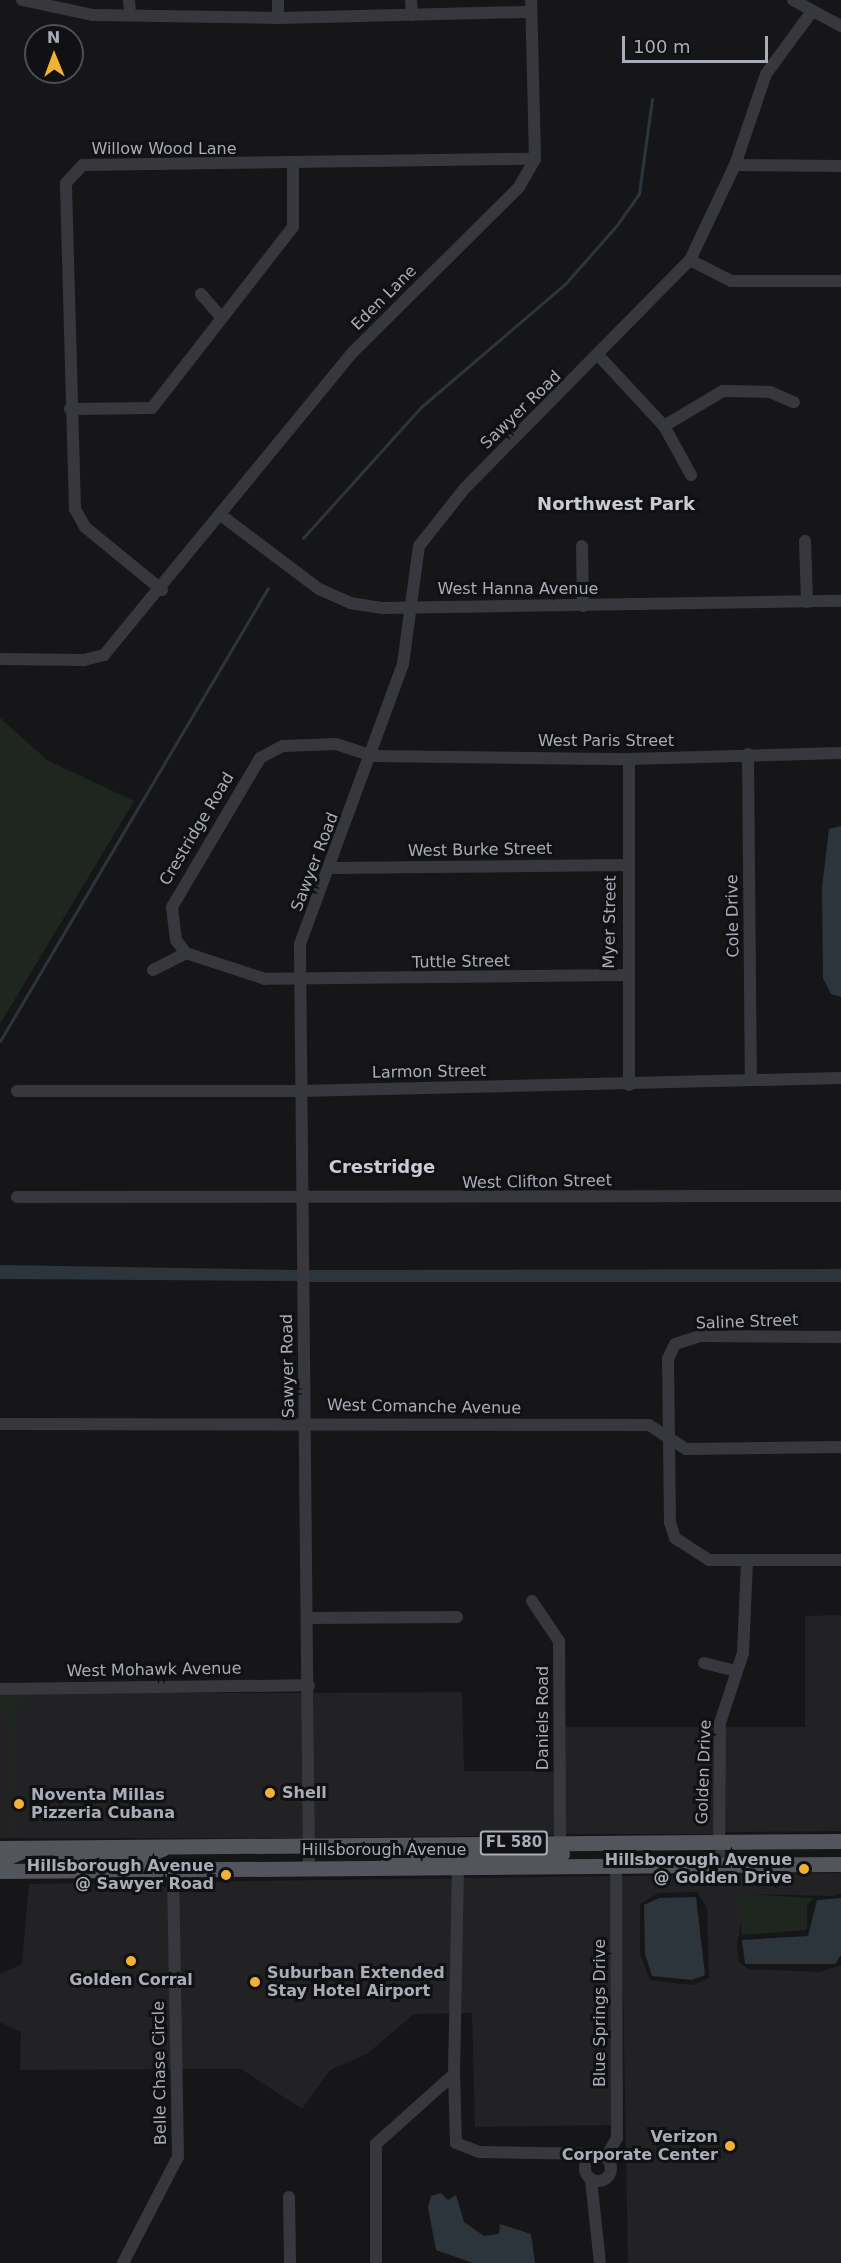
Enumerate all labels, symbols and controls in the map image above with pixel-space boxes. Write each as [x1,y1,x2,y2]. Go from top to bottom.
north arrow [24,24,84,84]
scale bar [625,24,770,62]
text: N [47,28,61,47]
text: 100 m [633,36,691,57]
street label: Willow Wood Lane [91,139,237,159]
street label: Eden Lane [347,261,421,335]
street label: Sawyer Road [477,367,565,453]
district label: Northwest Park [537,493,695,515]
street label: West Hanna Avenue [438,579,598,599]
street label: West Paris Street [538,731,674,751]
street label: Crestridge Road [156,769,238,889]
street label: Sawyer Road [287,810,343,914]
street label: West Burke Street [408,839,552,861]
street label: Cole Drive [723,874,743,958]
street label: Myer Street [600,875,620,969]
street label: Tuttle Street [412,952,510,972]
street label: Larmon Street [372,1061,486,1083]
district label: Crestridge [329,1156,435,1178]
street label: West Clifton Street [462,1171,612,1193]
street label: Saline Street [695,1311,799,1333]
street label: Sawyer Road [277,1314,299,1418]
street label: West Comanche Avenue [327,1396,521,1418]
street label: West Mohawk Avenue [66,1659,242,1681]
street label: Daniels Road [533,1666,553,1770]
street label: Golden Drive [693,1719,715,1825]
place label: Shell [282,1783,327,1803]
place label: Noventa Millas Pizzeria Cubana [31,1785,175,1823]
marker: Shell [263,1786,277,1800]
marker: Noventa Millas Pizzeria Cubana [12,1797,26,1811]
road number: FL 580 [480,1831,548,1855]
street label: Hillsborough Avenue [302,1840,466,1860]
place label: Hillsborough Avenue @ Golden Drive [605,1850,792,1888]
place label: Hillsborough Avenue @ Sawyer Road [27,1856,214,1894]
marker: Hillsborough Avenue @ Golden Drive [797,1862,811,1876]
marker: Hillsborough Avenue @ Sawyer Road [219,1868,233,1882]
street label: Blue Springs Drive [590,1939,610,2087]
marker: Golden Corral [124,1954,138,1968]
place label: Suburban Extended Stay Hotel Airport [267,1963,445,2001]
place label: Golden Corral [69,1970,193,1990]
marker: Suburban Extended Stay Hotel Airport [248,1975,262,1989]
street label: Belle Chase Circle [149,2001,171,2145]
place label: Verizon Corporate Center [562,2127,718,2165]
marker: Verizon Corporate Center [723,2139,737,2153]

